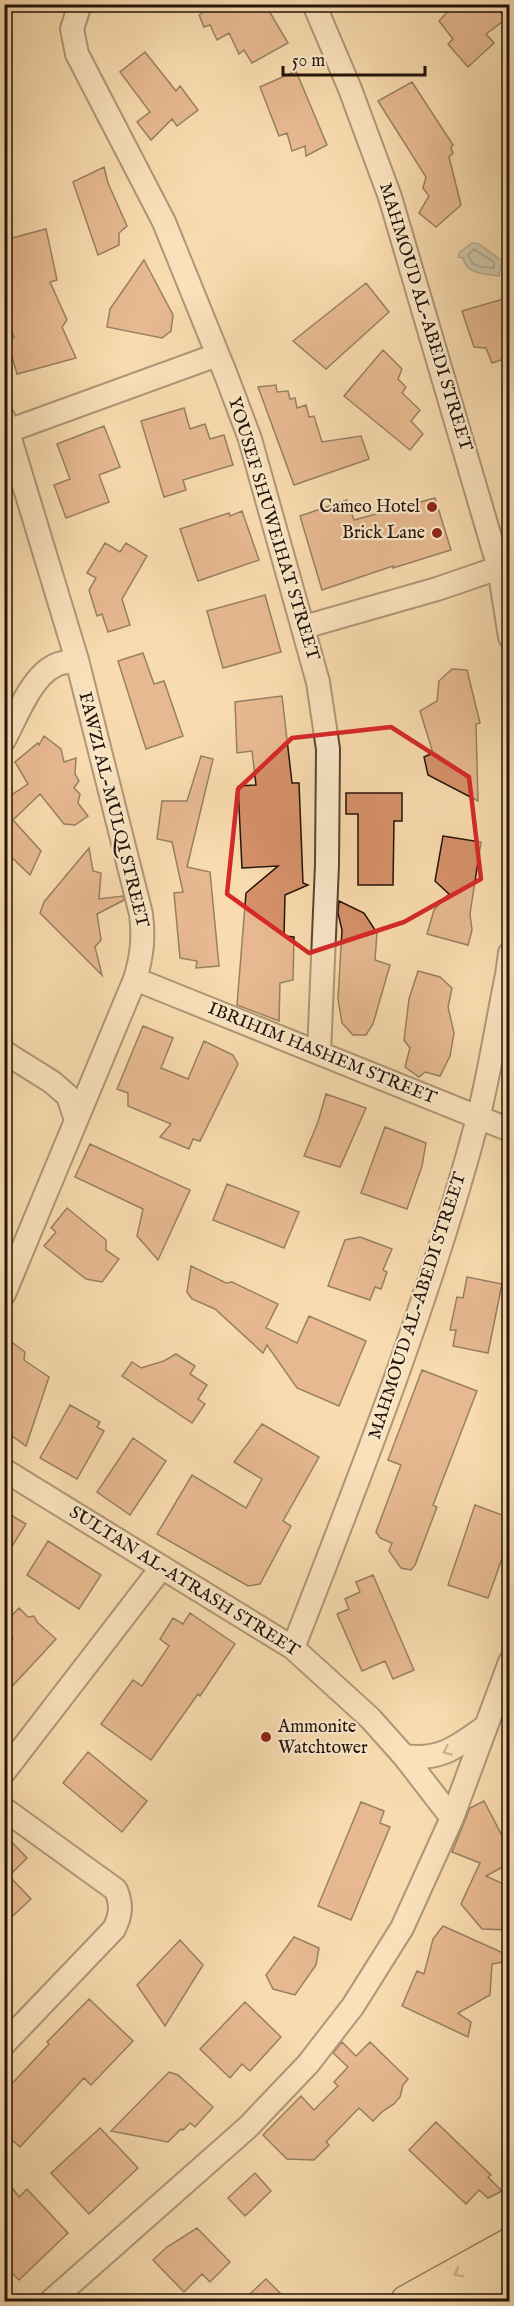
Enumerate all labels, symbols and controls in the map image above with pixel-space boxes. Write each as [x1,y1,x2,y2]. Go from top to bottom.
scale bar [283,39,426,77]
text: 50 m [292,50,325,73]
street label: MAHMOUD AL-ABEDI STREET [373,180,477,454]
street label: YOUSEF SHUWEIHAT STREET [222,394,324,664]
place label: Cameo Hotel [319,496,420,519]
marker: Cameo Hotel [425,500,439,514]
place label: Brick Lane [342,522,425,545]
marker: Brick Lane [430,526,444,540]
street label: FAWZI AL-MULQI STREET [73,690,153,930]
street label: IBRIHIM HASHEM STREET [204,998,440,1110]
street label: MAHMOUD AL-ABEDI STREET [364,1170,472,1442]
street label: SULTAN AL-ATRASH STREET [65,1501,303,1663]
place label: Ammonite Watchtower [277,1716,368,1760]
marker: Ammonite Watchtower [259,1730,273,1744]
one-way arrow [443,1744,454,1756]
one-way arrow [454,2266,464,2277]

